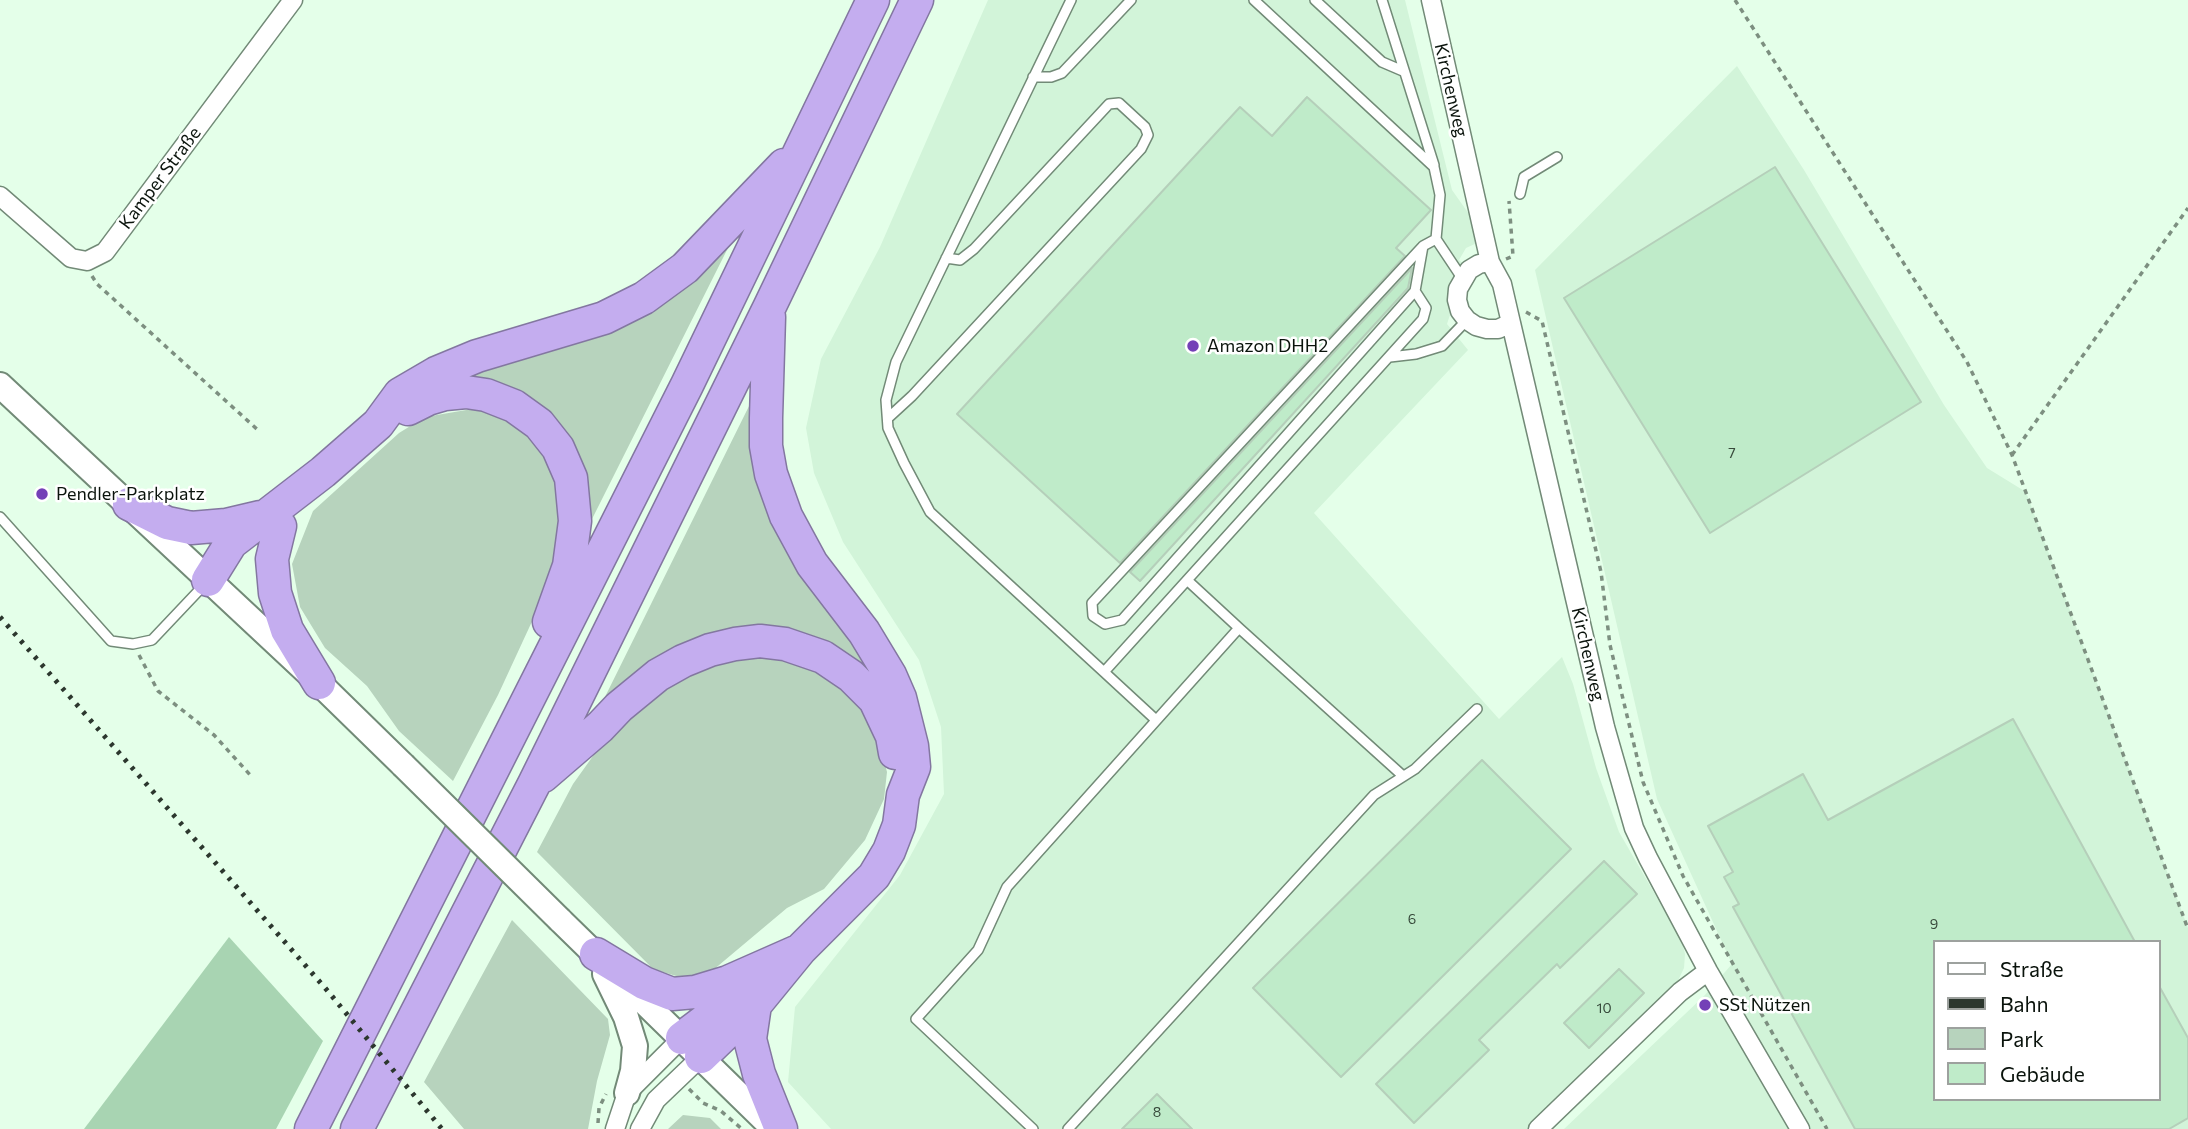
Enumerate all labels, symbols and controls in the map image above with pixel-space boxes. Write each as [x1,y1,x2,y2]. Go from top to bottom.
street label: Kirchenweg [1430,41,1472,139]
street label: Kamper Straße [114,123,206,233]
place label: Amazon DHH2 [1207,335,1328,357]
marker: Amazon DHH2 [1185,338,1201,354]
house number: 7 [1728,445,1736,461]
place label: Pendler-Parkplatz [56,483,205,505]
marker: Pendler-Parkplatz [34,486,50,502]
street label: Kirchenweg [1567,605,1609,703]
house number: 6 [1408,911,1416,927]
house number: 9 [1930,916,1938,932]
legend [1932,940,2160,1101]
text: Straße [2000,956,2064,981]
text: Bahn [2000,991,2049,1016]
place label: SSt Nützen [1719,994,1810,1016]
marker: SSt Nützen [1697,997,1713,1013]
house number: 10 [1596,1000,1612,1016]
text: Park [2000,1026,2044,1051]
text: Gebäude [2000,1061,2085,1086]
house number: 8 [1153,1104,1161,1120]

